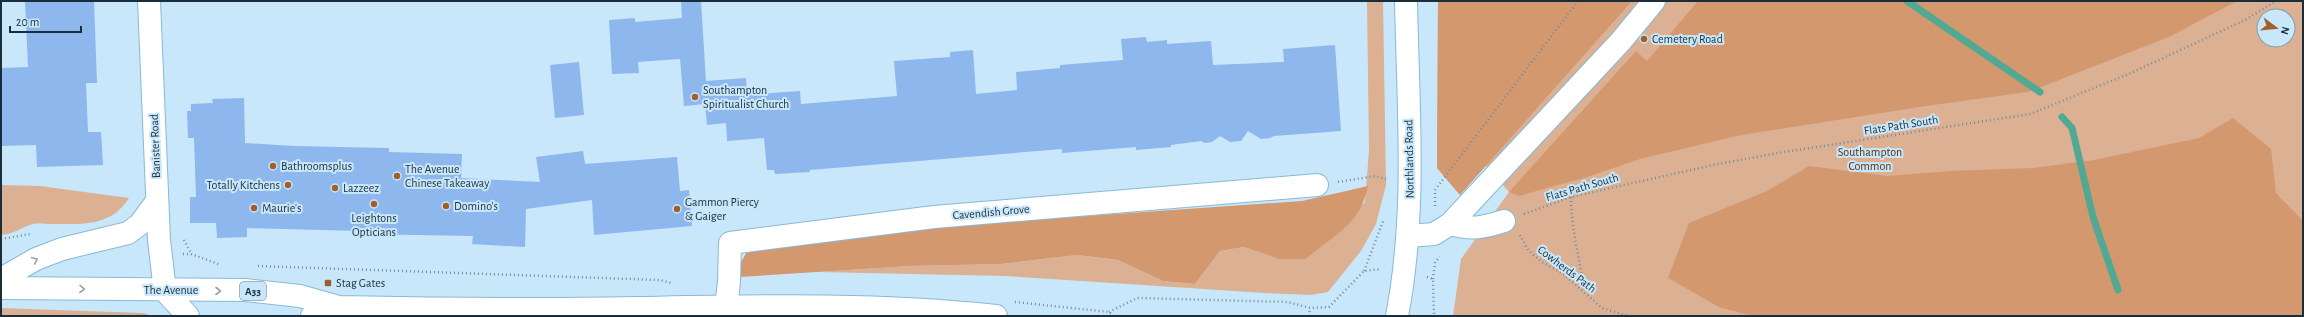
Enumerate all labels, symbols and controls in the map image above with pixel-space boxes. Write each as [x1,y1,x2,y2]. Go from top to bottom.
scale bar [10,8,81,34]
north arrow [2256,8,2296,48]
text: 20 m [16,16,39,28]
text: N [2279,25,2291,36]
place label: Cemetery Road [1652,33,1723,46]
marker: Cemetery Road [1639,34,1649,44]
place label: Southampton Spiritualist Church [703,84,789,110]
marker: Southampton Spiritualist Church [690,92,700,102]
street label: Flats Path South [1863,113,1939,137]
street label: Banister Road [148,114,162,178]
street label: Northlands Road [1402,120,1416,198]
park label: Southampton Common [1838,146,1902,172]
place label: Bathroomsplus [281,160,352,172]
marker: Bathroomsplus [268,161,278,171]
place label: The Avenue Chinese Takeaway [405,163,489,190]
marker: The Avenue Chinese Takeaway [392,171,402,181]
street label: Flats Path South [1544,171,1620,203]
place label: Totally Kitchens [206,179,280,192]
marker: Totally Kitchens [283,180,293,190]
place label: Lazzeez [343,182,379,194]
marker: Lazzeez [330,183,340,193]
place label: Gammon Piercy & Gaiger [685,196,759,222]
marker: Leightons Opticians [369,199,379,209]
place label: Domino's [454,200,498,212]
marker: Domino's [441,201,451,211]
place label: Maurie's [262,202,301,214]
marker: Maurie's [249,203,259,213]
street label: Cavendish Grove [952,203,1030,221]
marker: Gammon Piercy & Gaiger [672,204,682,214]
place label: Leightons Opticians [351,212,397,238]
street label: Cowherds Path [1536,243,1598,295]
one-way arrow [31,257,39,265]
place label: Stag Gates [336,277,385,289]
marker: Stag Gates [323,278,333,288]
road number: A33 [240,282,266,300]
street label: The Avenue [144,284,198,296]
one-way arrow [79,285,85,293]
one-way arrow [215,287,221,295]

